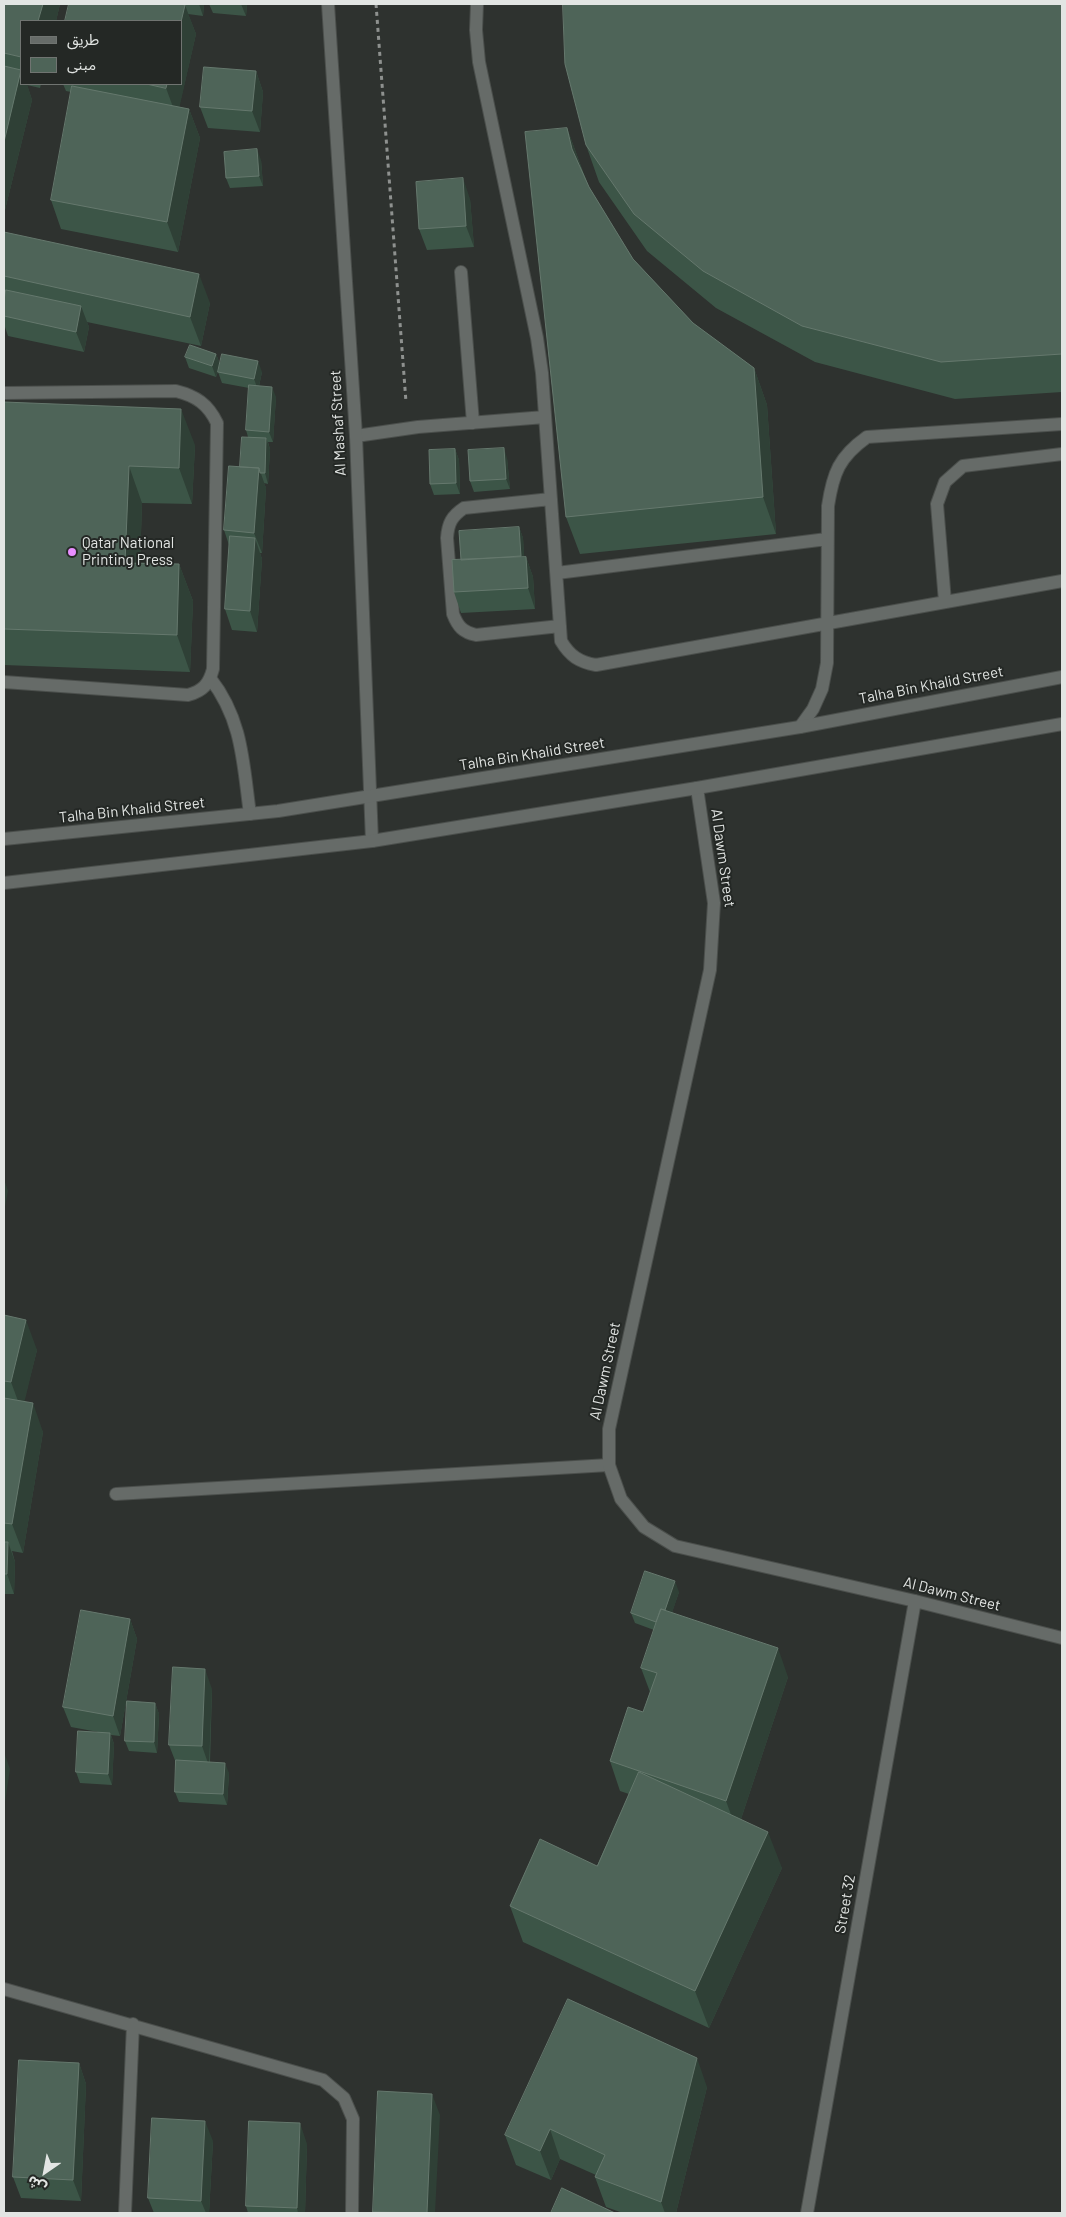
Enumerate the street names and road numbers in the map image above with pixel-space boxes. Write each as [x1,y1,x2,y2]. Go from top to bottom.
street label: Al Mashaf Street [326,370,350,476]
street label: Talha Bin Khalid Street [857,662,1005,708]
street label: Talha Bin Khalid Street [458,734,606,774]
street label: Talha Bin Khalid Street [58,793,206,827]
street label: Al Dawm Street [707,807,739,909]
street label: Al Dawm Street [586,1320,624,1422]
street label: Al Dawm Street [902,1573,1002,1615]
street label: Street 32 [831,1873,859,1935]

